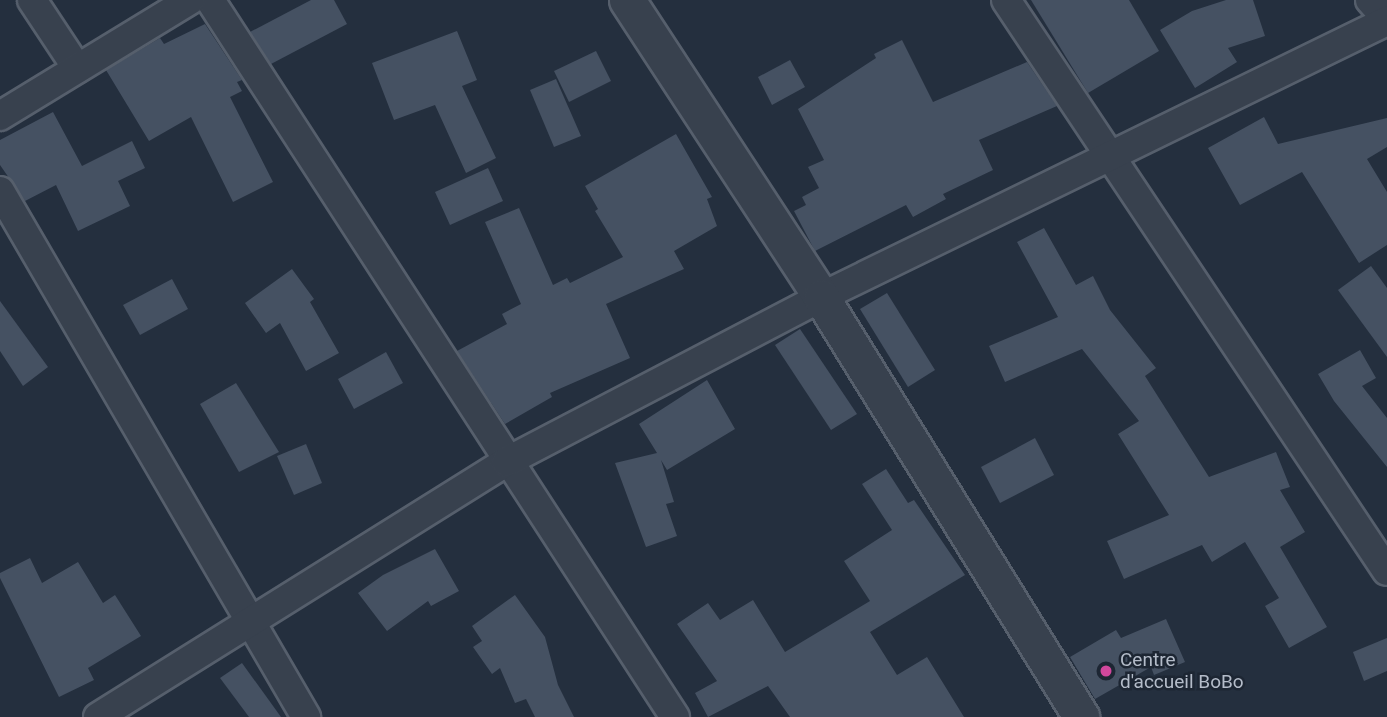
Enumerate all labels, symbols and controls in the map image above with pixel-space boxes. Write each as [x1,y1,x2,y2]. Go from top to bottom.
place label: Centre d'accueil BoBo [1120,649,1244,693]
marker: Centre d'accueil BoBo [1098,663,1114,679]

